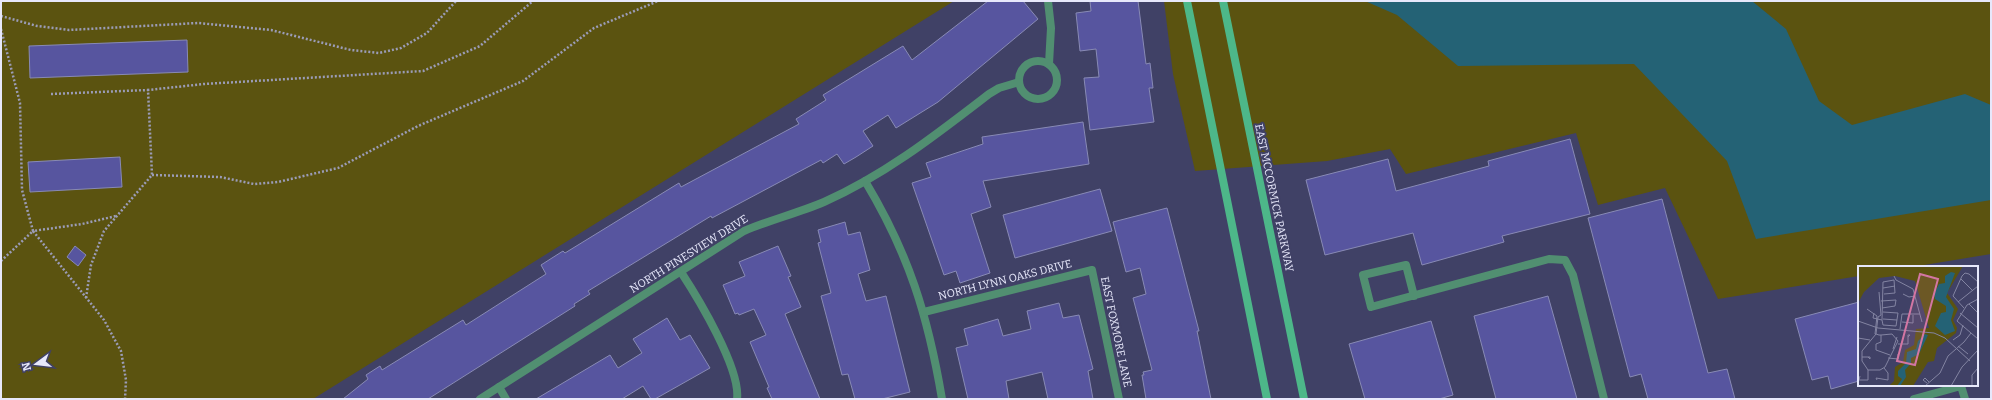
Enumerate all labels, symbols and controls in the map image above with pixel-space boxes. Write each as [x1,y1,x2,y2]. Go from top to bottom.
street label: EAST MCCORMICK PARKWAY [1252,123,1296,274]
street label: NORTH PINESVIEW DRIVE [628,212,751,296]
street label: NORTH LYNN OAKS DRIVE [937,257,1073,303]
inset map [1858,266,1978,386]
street label: EAST FOXMORE LANE [1098,275,1134,389]
north arrow [16,344,56,384]
text: N [19,360,34,372]

